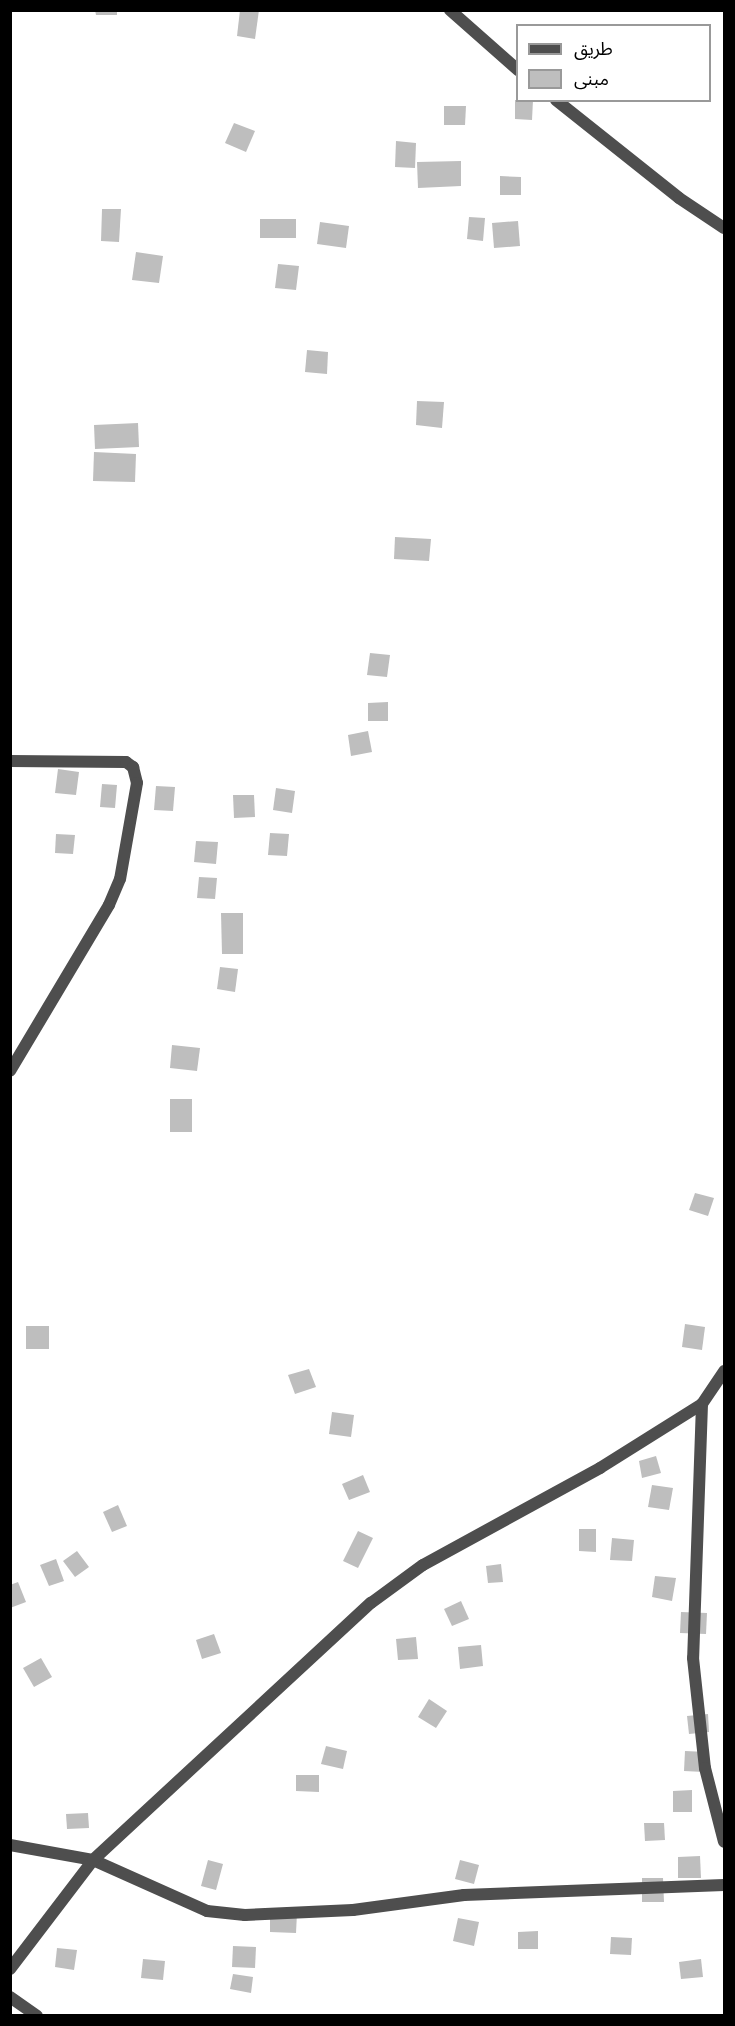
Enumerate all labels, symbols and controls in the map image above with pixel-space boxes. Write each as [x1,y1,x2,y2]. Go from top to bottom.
legend [516,24,711,102]
text: طريق [574,39,613,62]
text: مبنى [574,69,609,92]

